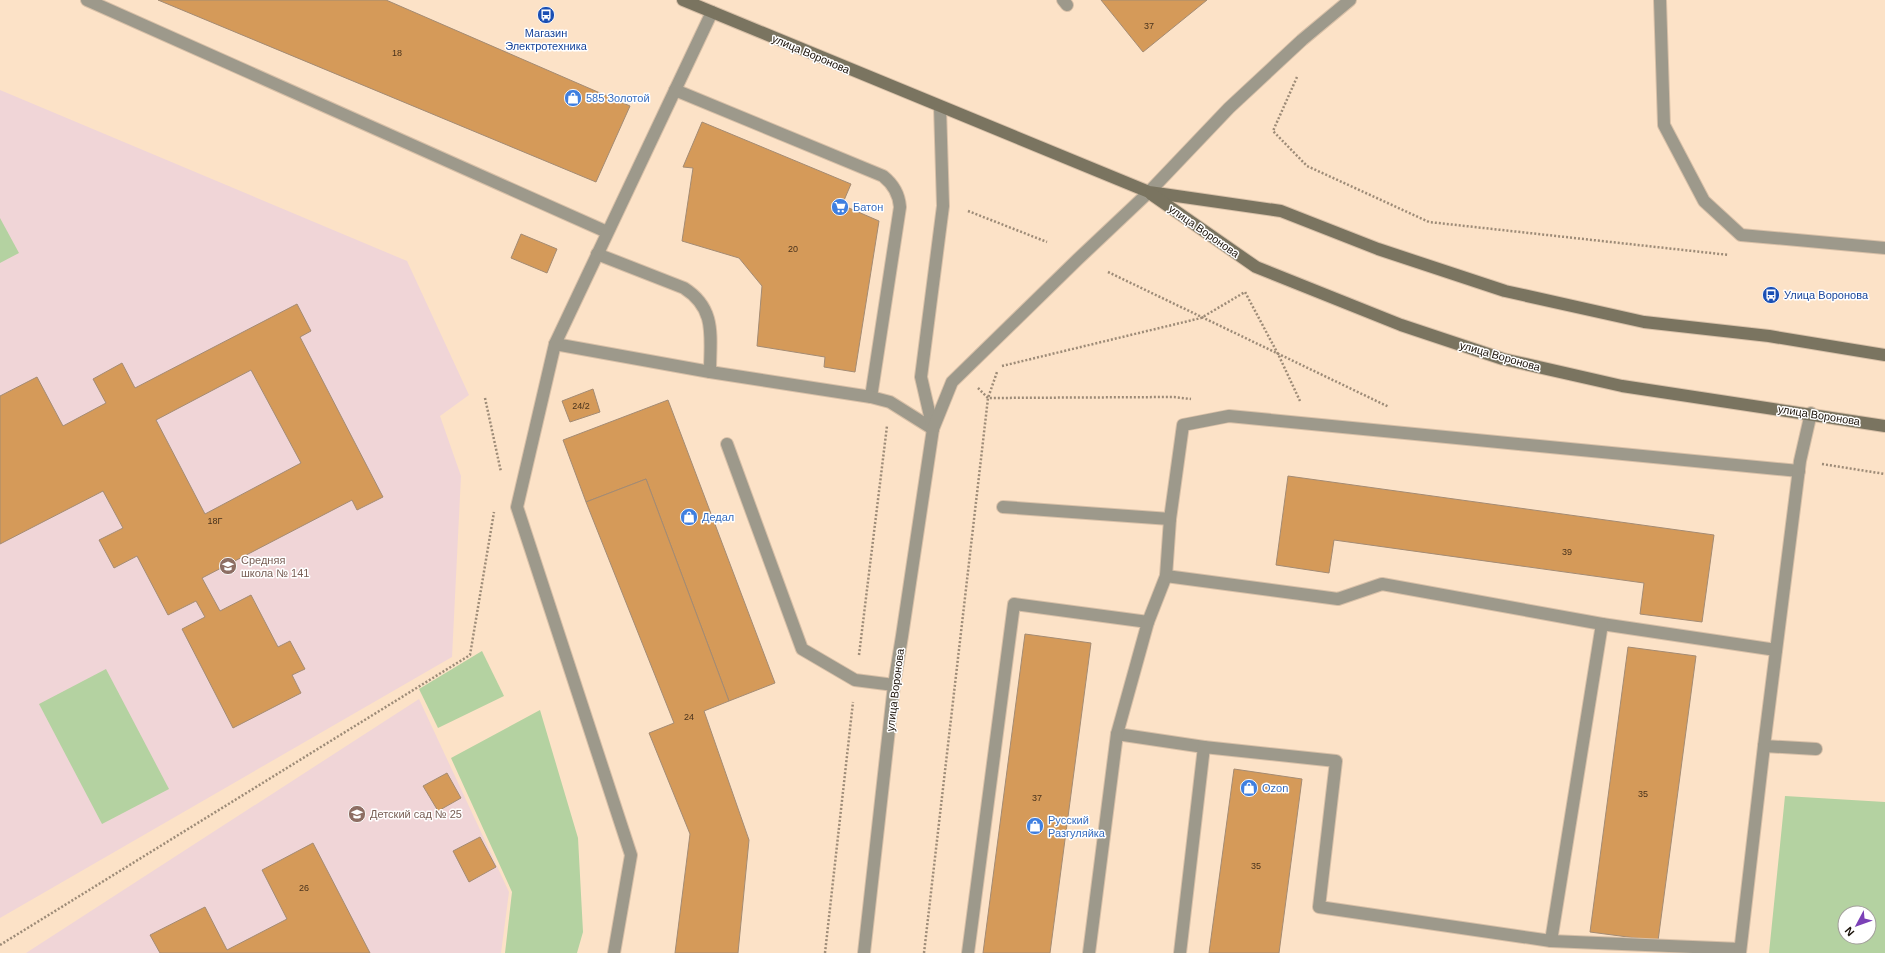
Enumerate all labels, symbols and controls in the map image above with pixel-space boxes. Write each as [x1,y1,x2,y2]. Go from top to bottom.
bus stop icon: Магазин Электротехника [536,5,556,25]
house number: 37 [1144,21,1154,31]
place label: Магазин Электротехника [505,27,588,52]
street label: улица Воронова [770,32,852,76]
house number: 18 [392,48,402,58]
shop icon: 585 Золотой [563,88,583,108]
place label: 585 Золотой [586,92,650,104]
supermarket icon: Батон [830,197,850,217]
place label: Батон [853,201,883,213]
street label: улица Воронова [1167,202,1242,260]
house number: 20 [788,244,798,254]
bus stop icon: Улица Воронова [1761,285,1781,305]
place label: Улица Воронова [1784,289,1869,301]
street label: улица Воронова [1458,339,1542,373]
house number: 24/2 [572,401,590,411]
street label: улица Воронова [1777,403,1862,428]
shop icon: Дедал [679,507,699,527]
place label: Дедал [702,511,734,523]
house number: 18Г [208,516,223,526]
house number: 39 [1562,547,1572,557]
place label: Средняя школа № 141 [241,554,309,579]
school or university icon: Средняя школа № 141 [218,556,238,576]
street label: улица Воронова [884,647,906,732]
house number: 24 [684,712,694,722]
shop icon: Ozon [1239,778,1259,798]
place label: Ozon [1262,782,1288,794]
house number: 35 [1638,789,1648,799]
house number: 37 [1032,793,1042,803]
school or university icon: Детский сад № 25 [347,804,367,824]
place label: Детский сад № 25 [370,808,462,820]
place label: Русский Разгуляйка [1048,814,1106,839]
shop icon: Русский Разгуляйка [1025,816,1045,836]
house number: 35 [1251,861,1261,871]
house number: 26 [299,883,309,893]
north arrow [1837,905,1877,945]
text: N [1842,925,1857,938]

